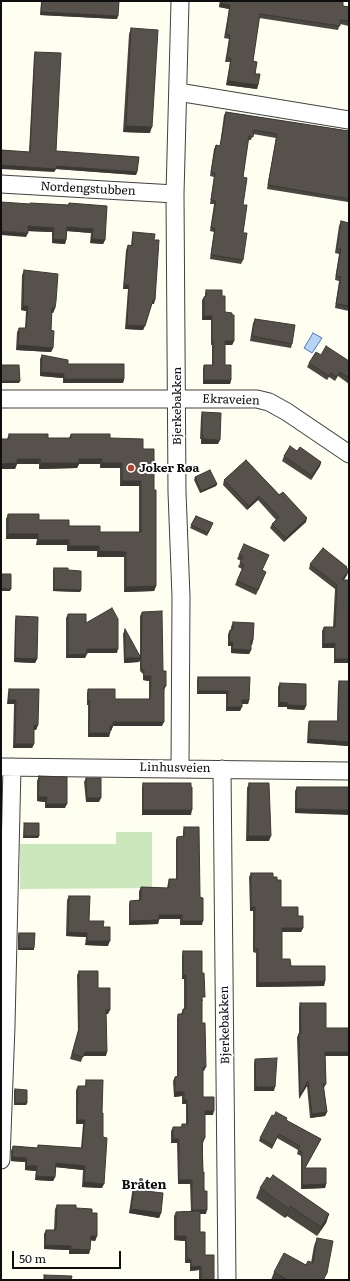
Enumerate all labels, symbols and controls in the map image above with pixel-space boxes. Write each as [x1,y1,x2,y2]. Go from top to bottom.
street label: Nordengstubben [40,179,136,199]
street label: Bjerkebakken [170,367,184,445]
street label: Ekraveien [202,392,260,408]
place label: Joker Røa [139,461,200,475]
marker: Joker Røa [126,463,136,473]
street label: Linhusveien [139,760,211,776]
street label: Bjerkebakken [217,986,233,1064]
district label: Bråten [122,1177,166,1193]
scale bar [14,1243,123,1269]
text: 50 m [19,1249,46,1267]

